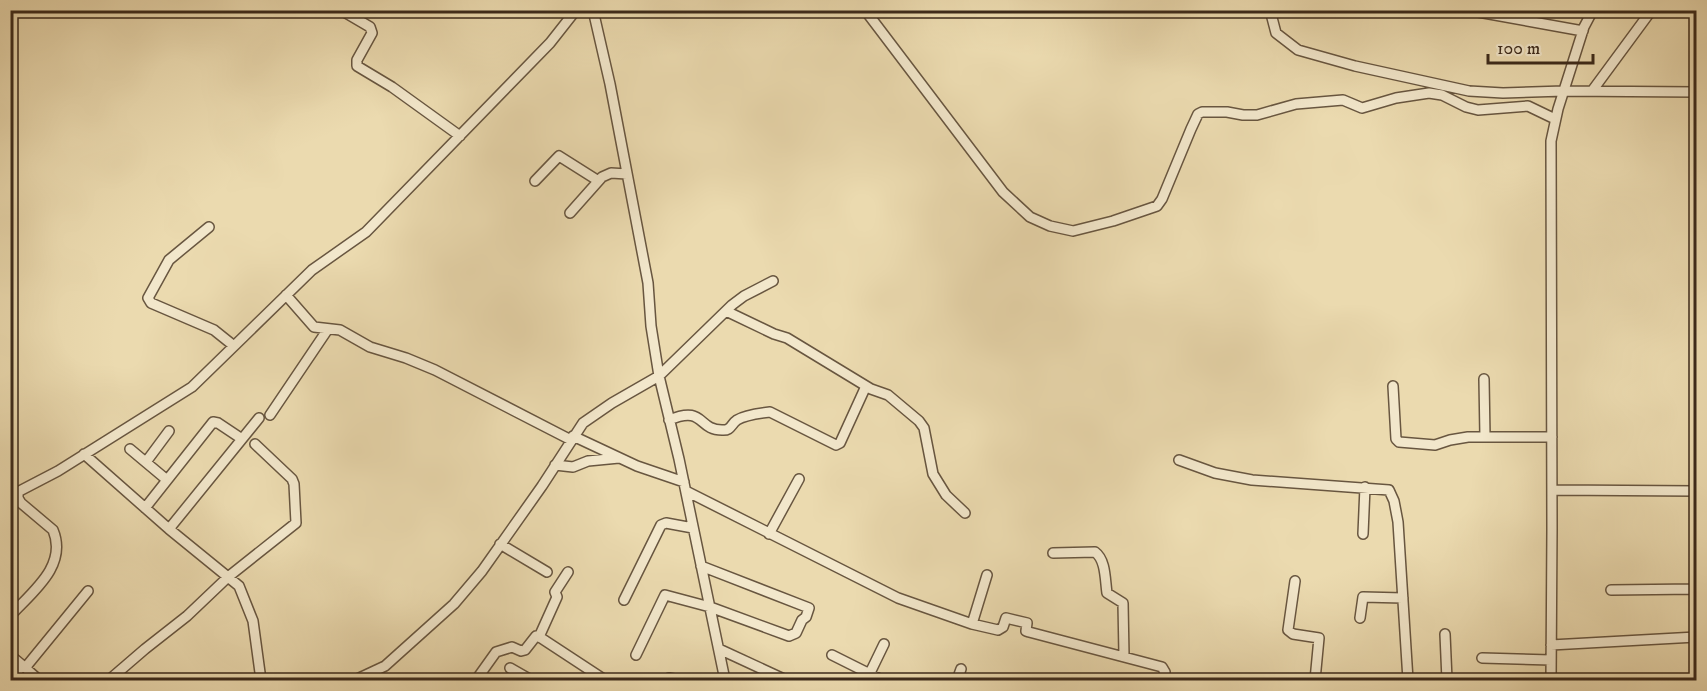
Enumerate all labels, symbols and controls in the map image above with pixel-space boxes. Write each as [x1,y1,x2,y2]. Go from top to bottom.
scale bar [1488,27,1593,65]
text: 100 m [1497,38,1540,60]

